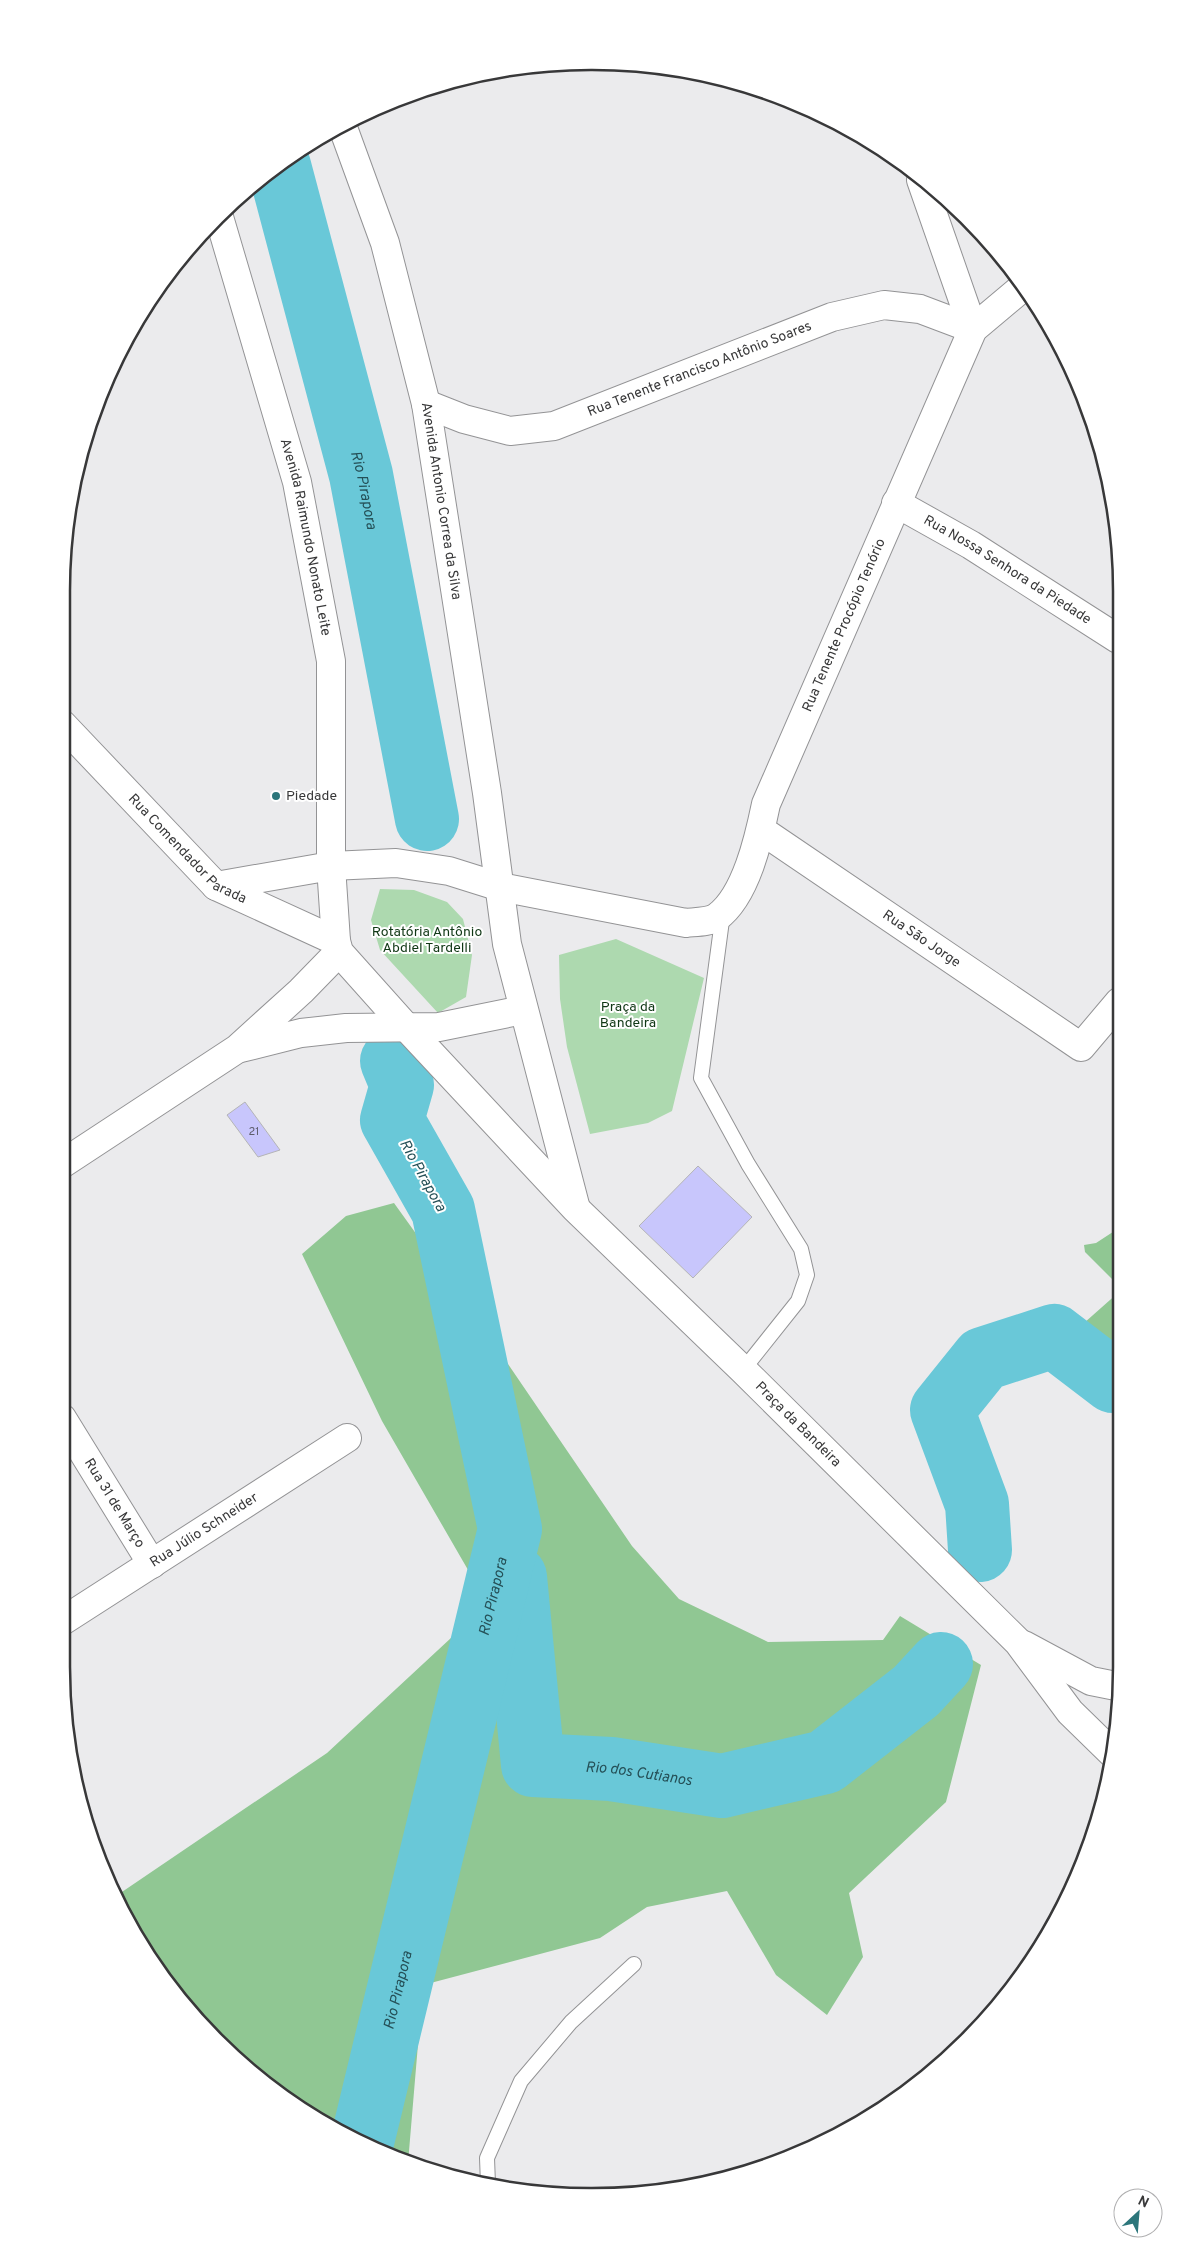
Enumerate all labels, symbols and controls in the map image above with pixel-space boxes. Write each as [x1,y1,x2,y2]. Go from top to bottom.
street label: Rua Tenente Francisco Antônio Soares [585,317,814,421]
street label: Avenida Antonio Correa da Silva [417,401,465,601]
street label: Avenida Raimundo Nonato Leite [276,437,335,637]
water label: Rio Pirapora [345,449,381,531]
street label: Rua Nossa Senhora da Piedade [921,512,1094,628]
street label: Rua Tenente Procópio Tenório [799,536,889,714]
place label: Piedade [286,788,337,805]
street label: Rua Comendador Parada [125,790,249,907]
marker: Piedade [270,790,282,802]
street label: Rua São Jorge [879,906,964,971]
park label: Rotatória Antônio Abdiel Tardelli [372,924,482,957]
park label: Praça da Bandeira [600,999,656,1032]
house number: 21 [249,1125,259,1139]
water label: Rio Pirapora [394,1137,450,1216]
street label: Praça da Bandeira [751,1378,845,1471]
street label: Rua 31 de Março [81,1455,149,1551]
street label: Rua Júlio Schneider [147,1489,262,1571]
water label: Rio Pirapora [475,1555,512,1638]
water label: Rio dos Cutianos [585,1758,694,1791]
water label: Rio Pirapora [380,1949,417,2031]
north arrow [1113,2188,1163,2238]
text: N [1135,2193,1151,2213]

